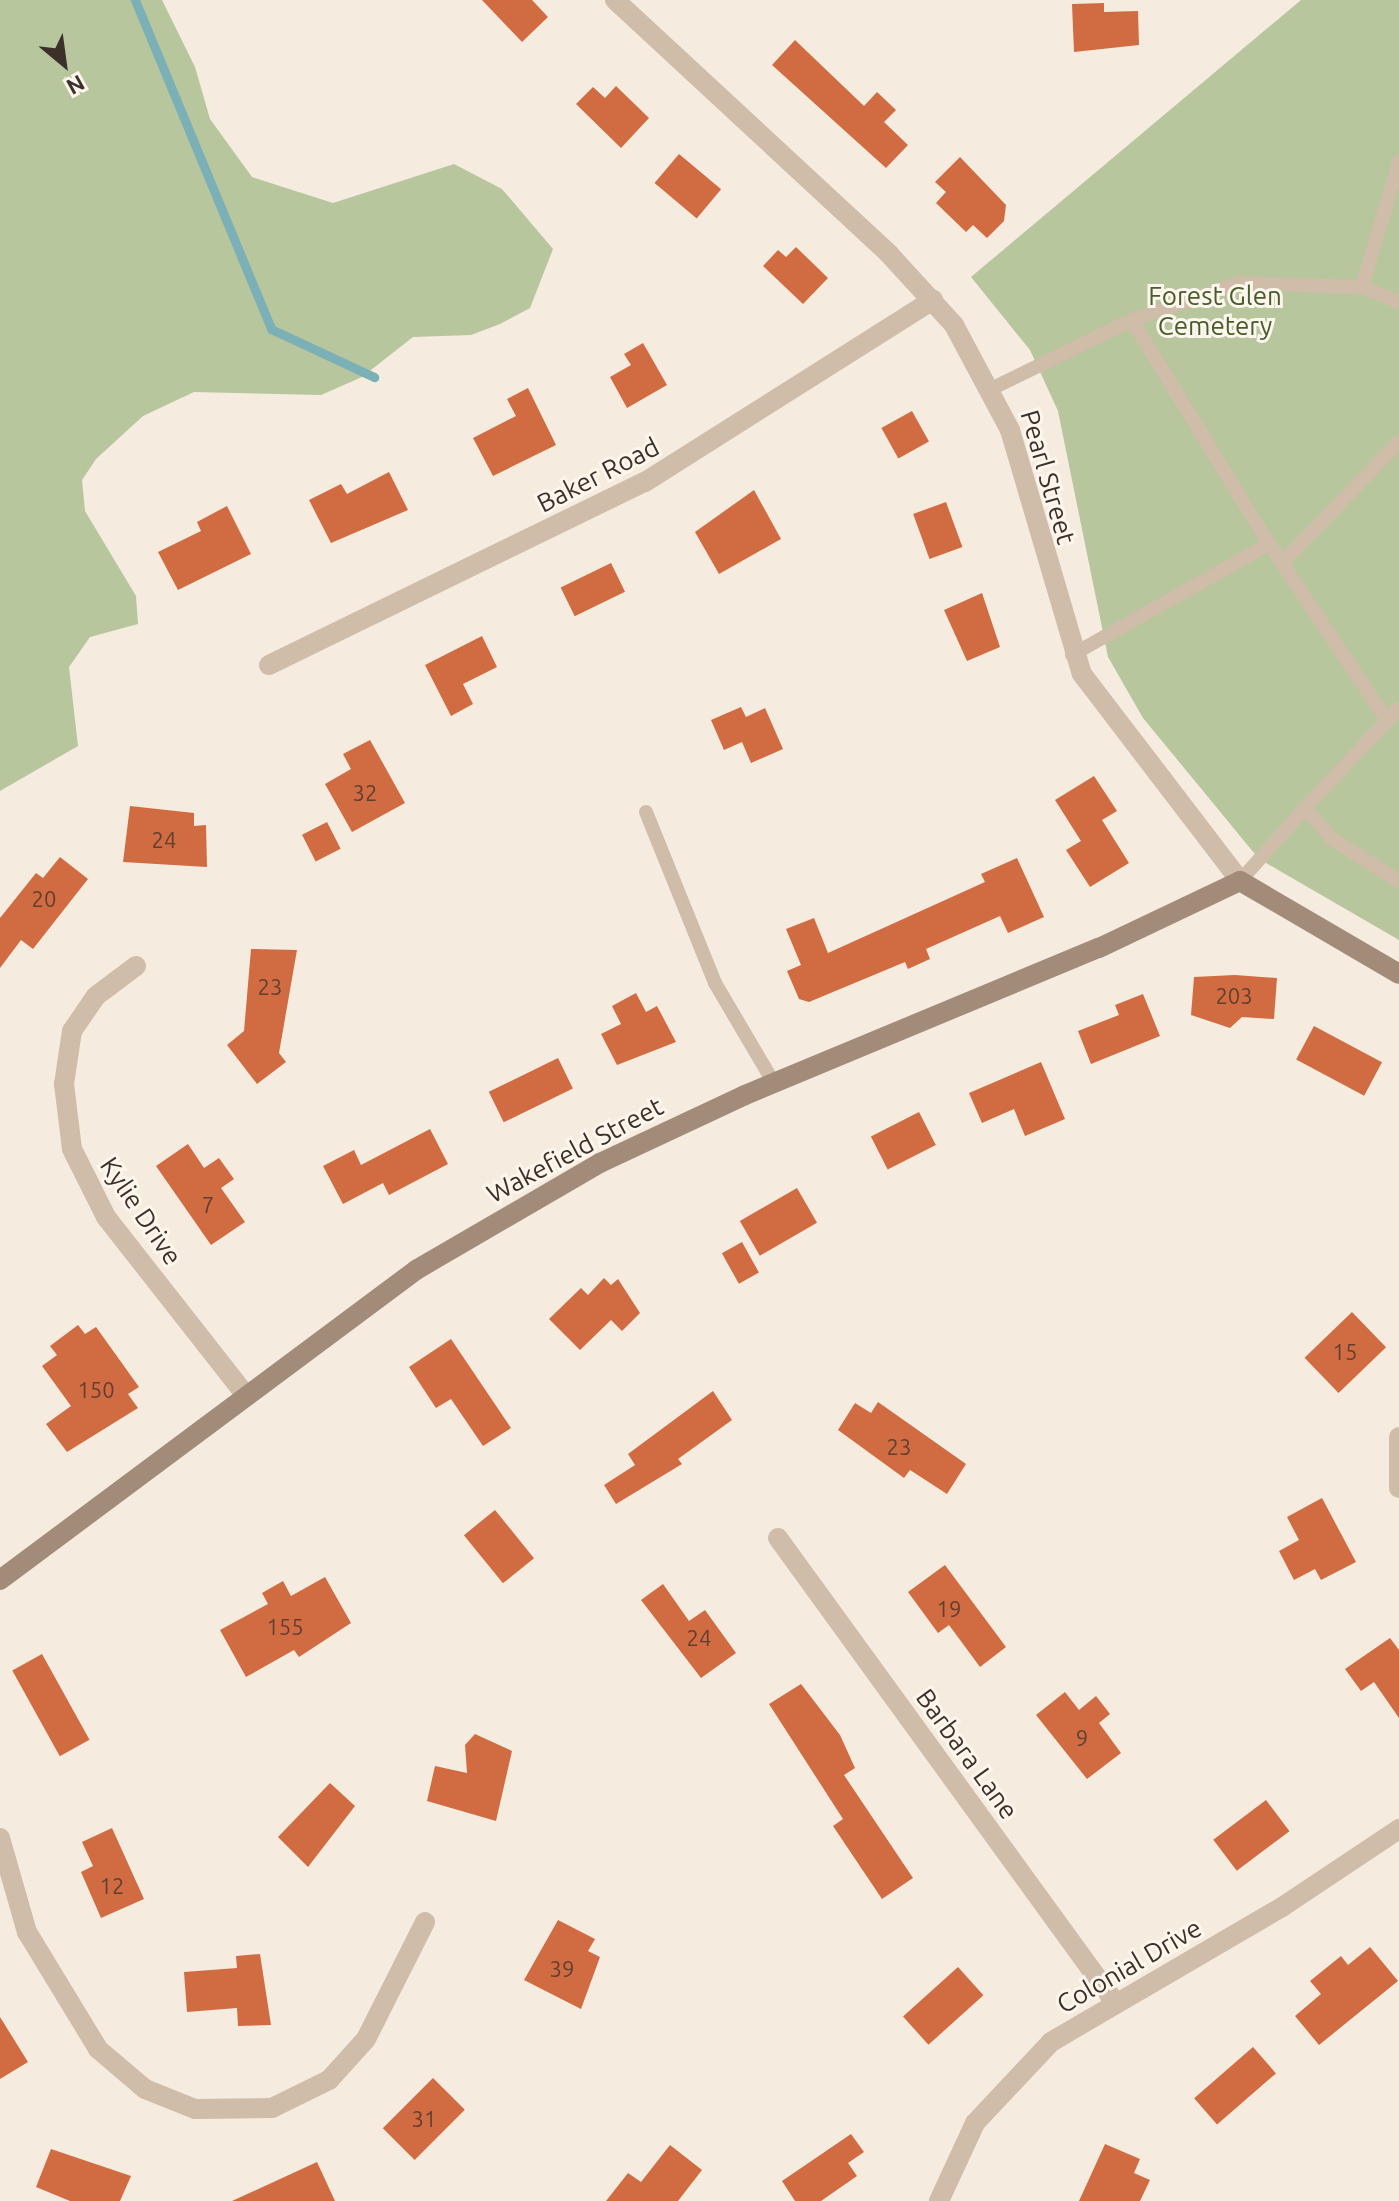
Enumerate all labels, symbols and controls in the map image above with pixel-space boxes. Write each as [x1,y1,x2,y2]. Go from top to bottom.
north arrow [24,24,104,104]
text: N [63,71,89,100]
park label: Forest Glen Cemetery [1148,280,1282,342]
street label: Pearl Street [1014,406,1082,548]
street label: Baker Road [532,431,664,519]
house number: 32 [353,780,377,806]
house number: 24 [152,827,176,853]
house number: 20 [32,886,56,912]
house number: 23 [258,974,282,1000]
house number: 203 [1215,983,1253,1009]
street label: Wakefield Street [482,1090,668,1210]
street label: Kylie Drive [94,1151,188,1271]
house number: 7 [202,1192,214,1218]
house number: 15 [1333,1339,1357,1365]
house number: 150 [77,1377,115,1403]
house number: 23 [887,1434,911,1460]
house number: 19 [937,1596,961,1622]
house number: 155 [266,1614,304,1640]
house number: 24 [687,1625,711,1651]
street label: Barbara Lane [909,1683,1025,1825]
house number: 9 [1076,1725,1088,1751]
house number: 12 [100,1873,124,1899]
street label: Colonial Drive [1051,1912,1207,2020]
house number: 39 [550,1956,574,1982]
house number: 31 [412,2106,436,2132]

